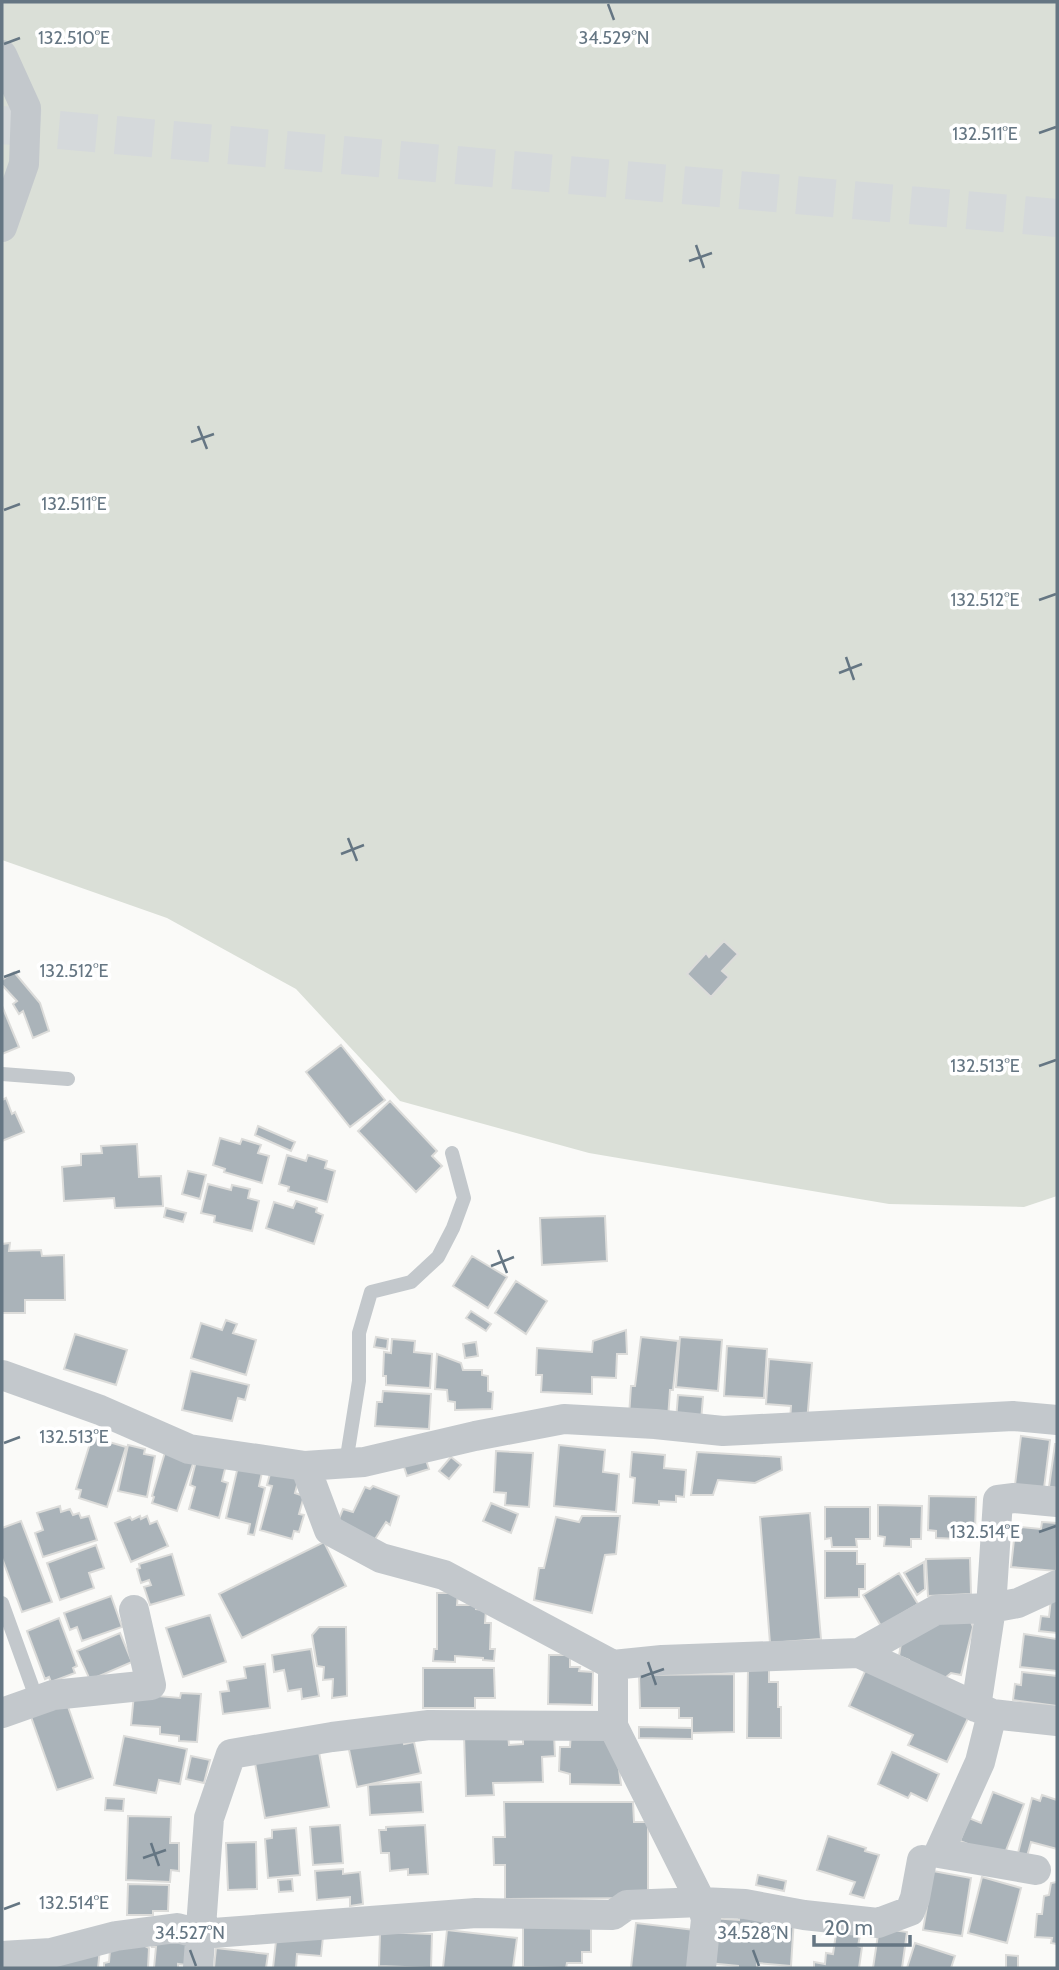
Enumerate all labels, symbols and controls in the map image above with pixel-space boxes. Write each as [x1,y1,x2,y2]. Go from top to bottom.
text: 132.510°E [38,27,110,49]
text: 34.529°N [579,27,649,49]
text: 132.511°E [952,123,1018,145]
text: 132.511°E [41,493,107,515]
text: 132.512°E [950,589,1020,611]
text: 132.512°E [39,960,109,982]
text: 132.513°E [950,1055,1020,1077]
text: 132.513°E [39,1426,109,1448]
text: 132.514°E [950,1521,1020,1543]
text: 132.514°E [39,1892,109,1914]
scale bar [814,1904,910,1948]
text: 20 m [824,1915,873,1940]
text: 34.527°N [155,1922,225,1944]
text: 34.528°N [717,1922,789,1944]

